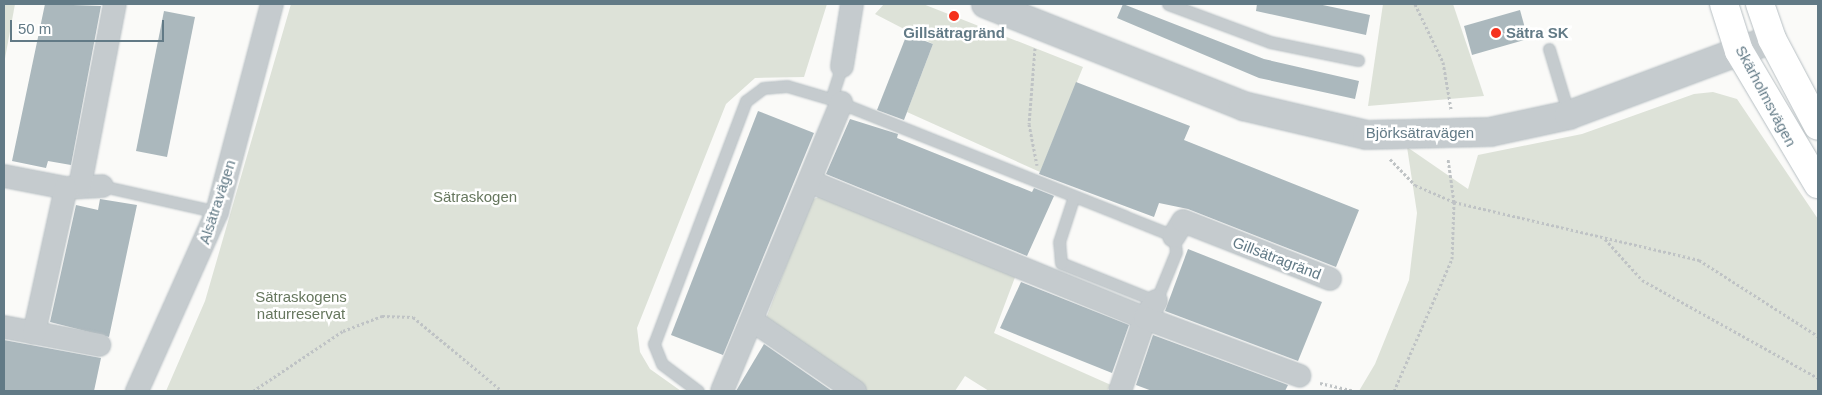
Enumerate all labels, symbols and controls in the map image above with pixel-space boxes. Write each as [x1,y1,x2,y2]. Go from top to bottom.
scale bar [12,10,166,42]
marker: Gillsätragränd [948,10,960,22]
text: 50 m [18,20,51,37]
place label: Gillsätragränd [903,24,1005,42]
place label: Sätra SK [1506,24,1569,42]
marker: Sätra SK [1490,27,1502,39]
street label: Skärholmsvägen [1732,42,1800,150]
street label: Björksätravägen [1366,124,1474,142]
street label: Alsätravägen [195,158,239,246]
park label: Sätraskogen [433,188,517,206]
street label: Gillsätragränd [1230,233,1324,283]
park label: Sätraskogens naturreservat [255,287,347,322]

